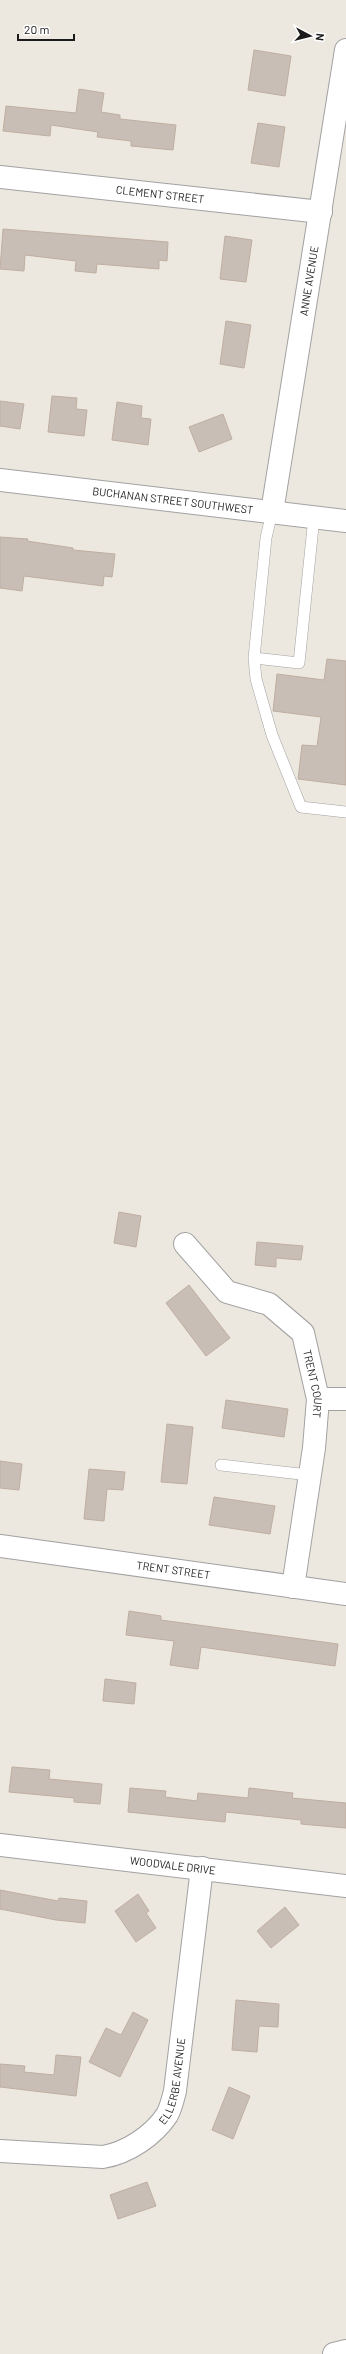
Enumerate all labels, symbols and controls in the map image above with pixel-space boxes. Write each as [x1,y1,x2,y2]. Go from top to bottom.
scale bar [18,16,74,42]
north arrow [290,16,330,56]
text: 20 m [24,22,50,36]
text: N [314,33,327,42]
street label: CLEMENT STREET [115,183,205,205]
street label: ANNE AVENUE [297,245,321,317]
street label: BUCHANAN STREET SOUTHWEST [92,484,254,516]
street label: TRENT COURT [301,1348,325,1418]
street label: TRENT STREET [136,1558,211,1581]
street label: WOODVALE DRIVE [129,1853,217,1877]
street label: ELLERBE AVENUE [156,2037,187,2127]

